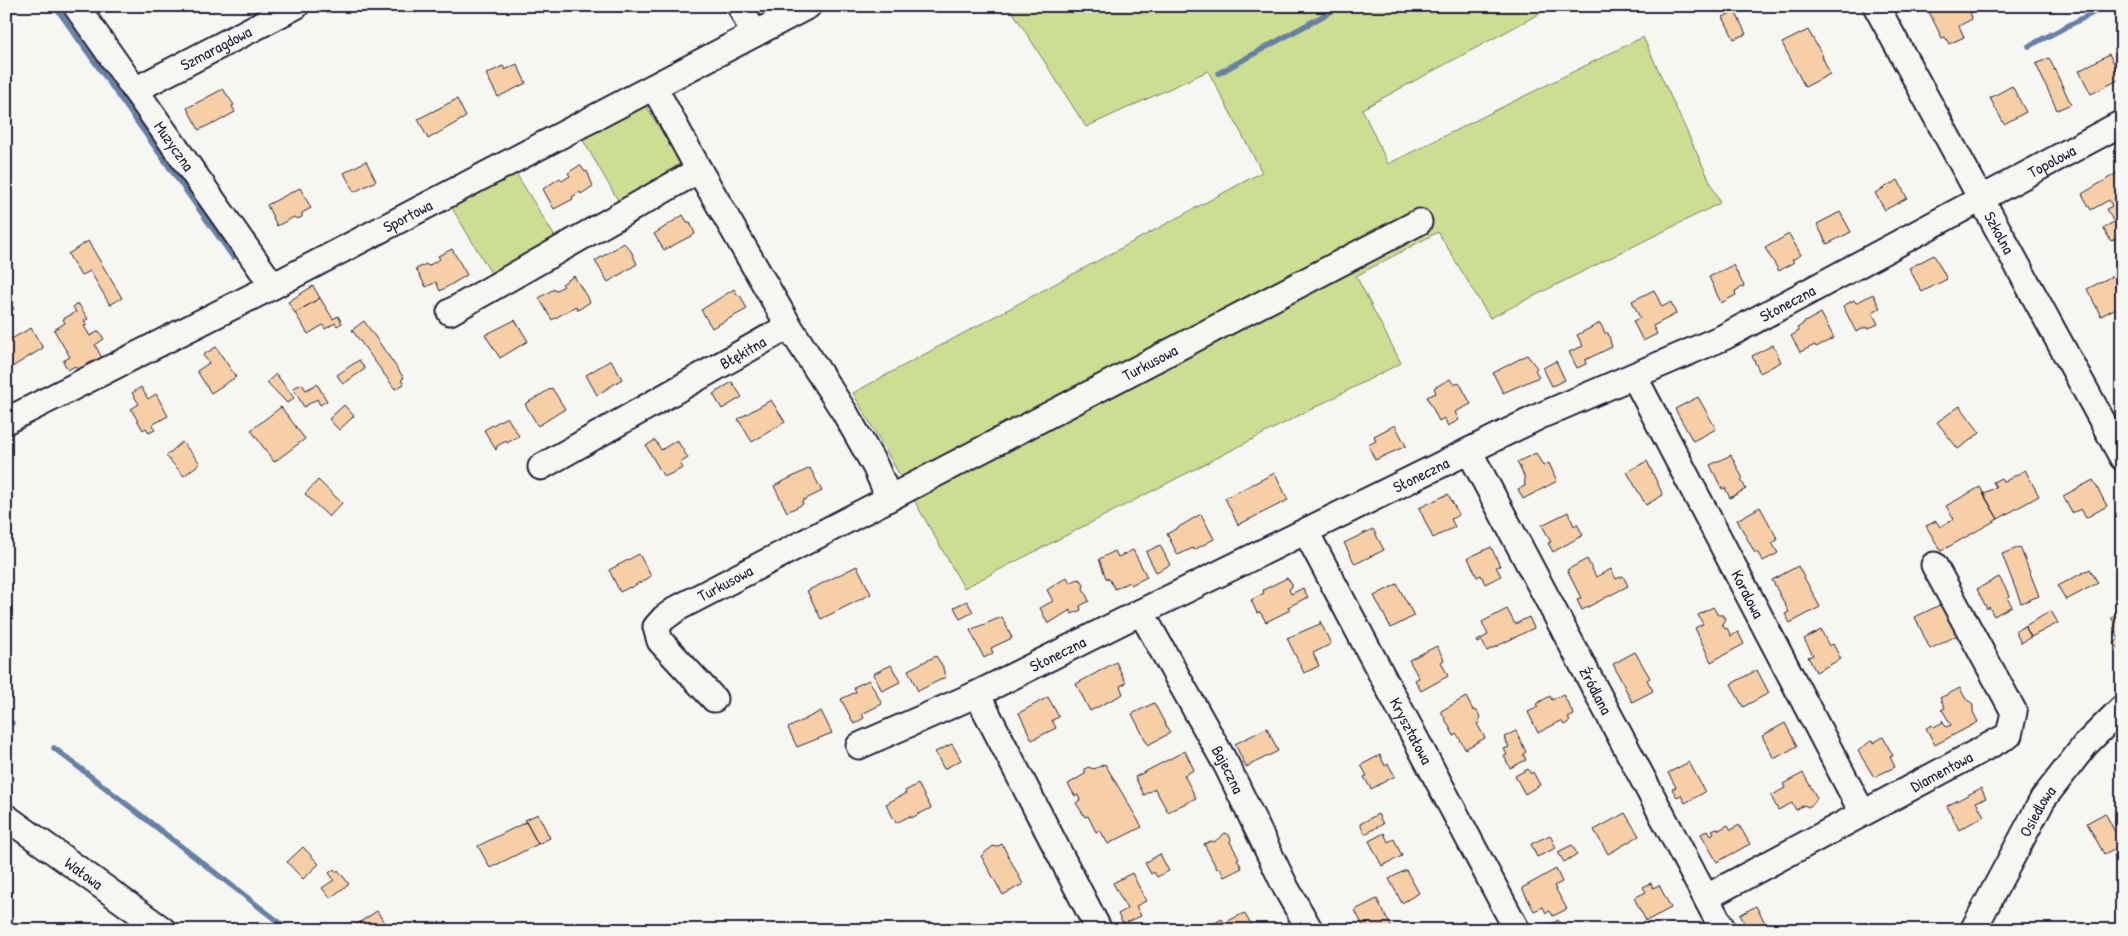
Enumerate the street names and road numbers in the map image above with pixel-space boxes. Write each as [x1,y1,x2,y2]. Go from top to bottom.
street label: Szmaragdowa [176,20,255,76]
street label: Muzyczna [149,117,200,175]
street label: Topolowa [2024,139,2080,183]
street label: Sportowa [379,194,436,238]
street label: Szkolna [1979,207,2020,258]
street label: Słoneczna [1756,279,1819,327]
street label: Błękitna [716,330,770,374]
street label: Turkusowa [1118,339,1181,386]
street label: Słoneczna [1389,451,1453,498]
street label: Turkusowa [694,559,756,607]
street label: Koralowa [1726,566,1770,622]
street label: Słoneczna [1026,630,1089,677]
street label: Źródlana [1574,663,1618,718]
street label: Kryształowa [1385,694,1438,768]
street label: Bajeczna [1207,741,1250,797]
street label: Diamentowa [1906,746,1976,797]
street label: Osiedlowa [2014,781,2060,841]
street label: Wałowa [60,852,108,894]

